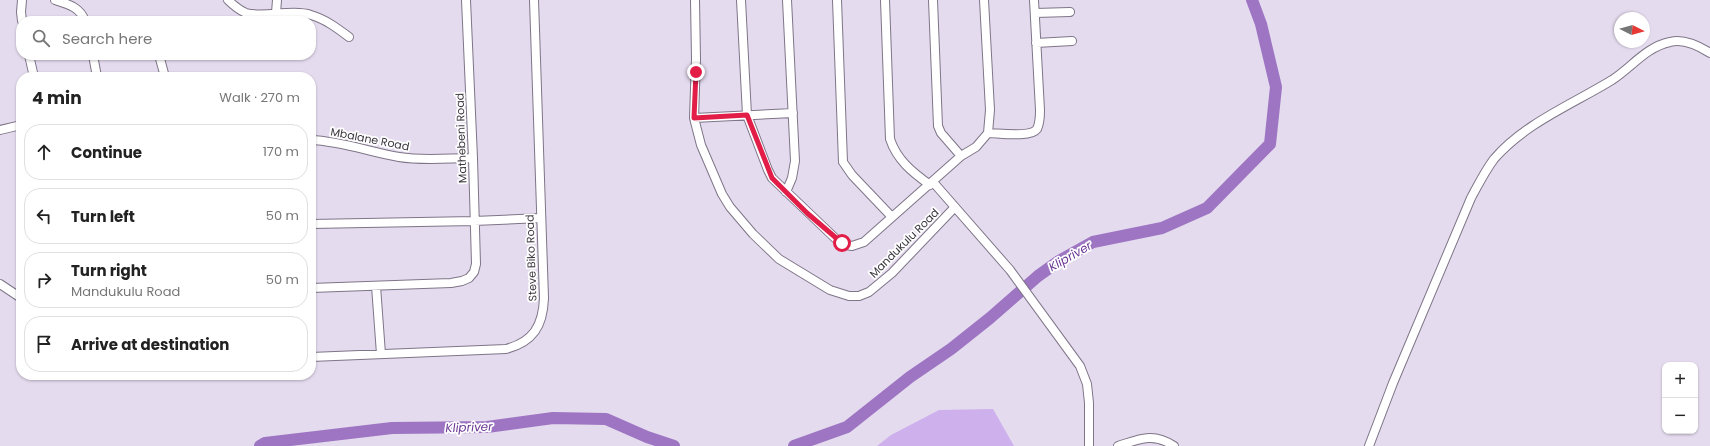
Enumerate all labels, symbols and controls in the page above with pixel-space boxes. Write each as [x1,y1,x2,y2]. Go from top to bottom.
north arrow [1614,12,1650,48]
search box [16,16,316,60]
icon: search [30,27,52,49]
text: Search here [62,28,152,49]
route end [687,63,705,81]
text: 4 min [32,86,82,110]
text: Walk · 270 m [219,88,300,107]
street label: Mathebeni Road [451,93,471,183]
street label: Mbalane Road [329,124,411,154]
icon: ahead [33,141,55,163]
text: Continue [71,142,142,163]
text: 170 m [263,142,299,161]
icon: left [33,205,55,227]
street label: Mandukulu Road [866,205,942,281]
text: Turn left [71,206,135,227]
text: 50 m [266,206,299,225]
street label: Steve Biko Road [521,214,541,302]
route start [833,234,851,252]
water label: Klipriver [1045,237,1095,275]
text: Turn right [71,260,147,281]
icon: right [33,269,55,291]
text: 50 m [266,270,299,289]
text: Mandukulu Road [71,282,180,301]
icon: arrive [33,333,55,355]
text: Arrive at destination [71,334,229,355]
map controls [1662,362,1698,434]
button: + [1662,362,1698,398]
button: − [1662,398,1698,434]
water label: Klipriver [445,418,493,436]

